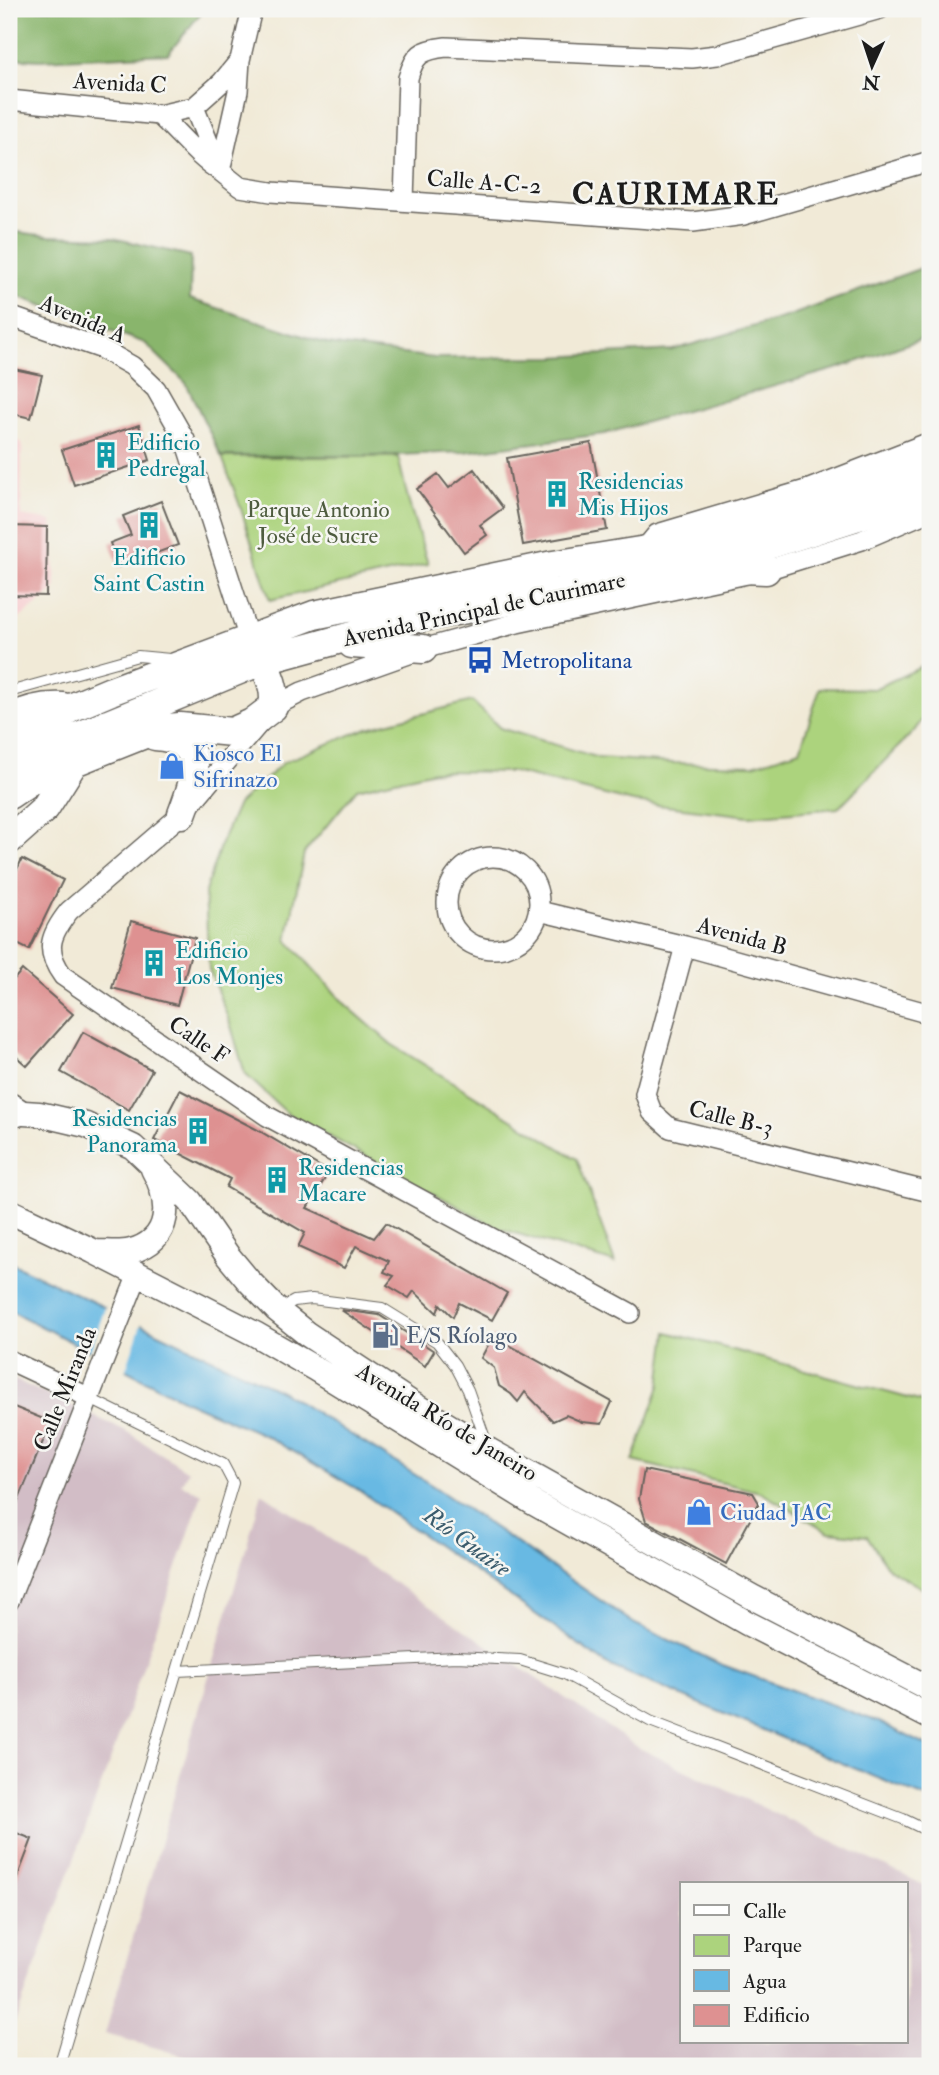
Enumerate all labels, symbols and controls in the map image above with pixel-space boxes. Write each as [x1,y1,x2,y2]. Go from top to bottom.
north arrow [838,32,908,102]
street label: Avenida C [71,66,168,100]
text: N [861,69,881,94]
street label: Calle A-C-2 [426,164,542,200]
district label: CAURIMARE [572,176,780,213]
street label: Avenida A [34,287,131,350]
place label: Edificio Pedregal [127,428,206,483]
building icon: Edificio Pedregal [91,440,121,470]
place label: Residencias Mis Hijos [578,467,683,522]
building icon: Residencias Mis Hijos [542,479,572,509]
park label: Parque Antonio José de Sucre [246,495,390,550]
building icon: Edificio Saint Castin [134,510,164,540]
place label: Edificio Saint Castin [93,543,205,598]
street label: Avenida Principal de Caurimare [339,565,628,654]
bus stop icon: Metropolitana [465,645,495,675]
place label: Metropolitana [501,646,633,676]
place label: Kiosco El Sifrinazo [193,739,282,794]
shop icon: Kiosco El Sifrinazo [157,751,187,781]
street label: Avenida B [693,910,790,962]
place label: Edificio Los Monjes [175,936,283,991]
building icon: Edificio Los Monjes [139,948,169,978]
street label: Calle F [163,1009,235,1071]
street label: Calle B-3 [686,1094,776,1142]
place label: Residencias Panorama [72,1104,178,1159]
building icon: Residencias Panorama [183,1116,213,1146]
place label: Residencias Macare [298,1153,403,1208]
building icon: Residencias Macare [262,1165,292,1195]
fuel station icon: E/S Ríolago [370,1320,400,1350]
place label: E/S Ríolago [406,1321,517,1350]
street label: Calle Miranda [27,1322,103,1455]
street label: Avenida Río de Janeiro [350,1356,543,1488]
shop icon: Ciudad JAC [684,1497,714,1527]
place label: Ciudad JAC [720,1498,832,1527]
water label: Río Guaire [417,1499,518,1585]
legend [680,1882,908,2044]
text: Calle [743,1898,787,1925]
text: Parque [743,1932,802,1959]
text: Agua [742,1968,787,1995]
text: Edificio [743,2002,810,2029]

